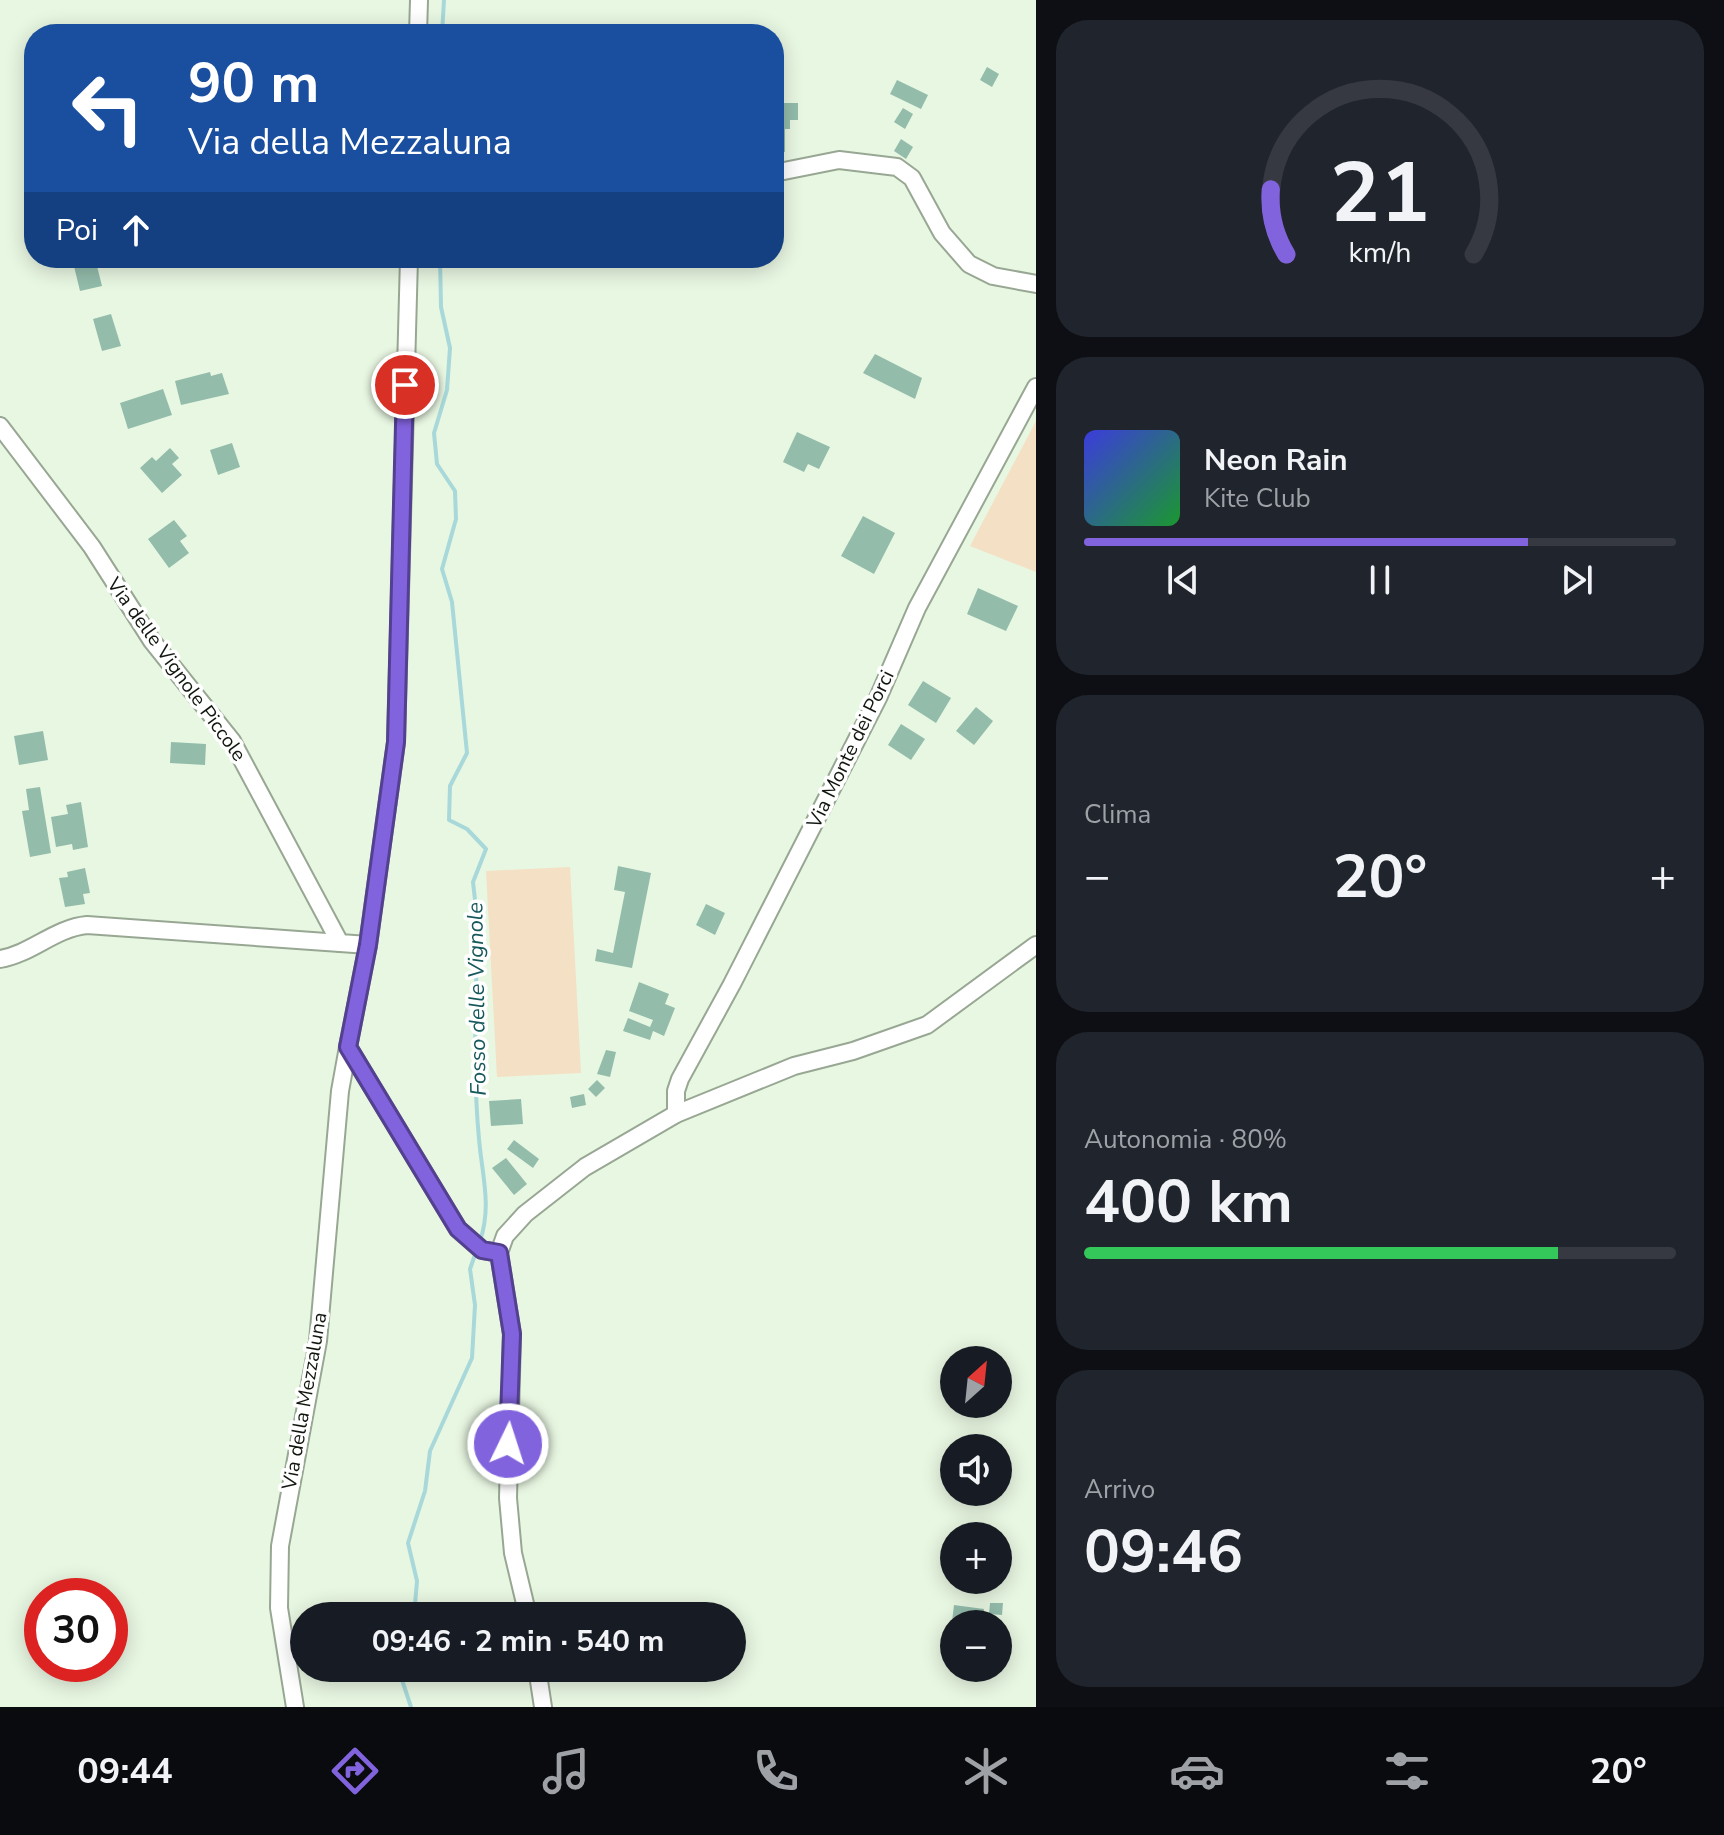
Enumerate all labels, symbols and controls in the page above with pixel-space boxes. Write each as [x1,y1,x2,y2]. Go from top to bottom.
text: 90 m [188,45,319,122]
icon: left [56,56,160,160]
text: Via della Mezzaluna [188,118,512,167]
text: 21 [1330,136,1430,249]
icon: ahead [114,208,158,252]
text: Poi [56,210,98,251]
text: km/h [1349,233,1411,272]
pin [371,351,439,419]
icon: arrive [383,363,427,407]
text: Neon Rain [1204,440,1348,481]
text: Kite Club [1204,481,1311,516]
icon: previous [1161,558,1205,602]
icon: pause [1358,558,1402,602]
icon: next [1555,558,1599,602]
street label: Via delle Vignole Piccole [100,571,253,767]
street label: Via Monte dei Porci [800,666,900,834]
text: Clima [1084,797,1151,832]
text: 20° [1333,836,1427,918]
text: − [1084,847,1110,907]
text: + [1650,847,1676,907]
water label: Fosso delle Vignole [460,902,494,1096]
text: Autonomia · 80% [1084,1122,1287,1157]
text: 400 km [1084,1161,1293,1243]
street label: Via della Mezzaluna [275,1310,333,1493]
north arrow [940,1346,1012,1418]
map controls [940,1346,1012,1682]
position arrow [466,1402,550,1486]
button: sound [940,1434,1012,1506]
text: Arrivo [1084,1472,1155,1507]
text: 09:46 [1084,1511,1243,1593]
button: + [940,1522,1012,1594]
speed limit sign: 30 [24,1578,128,1682]
button: − [940,1610,1012,1682]
text: 09:46 · 2 min · 540 m [372,1621,664,1662]
icon: directions [327,1743,383,1799]
icon: music [538,1743,594,1799]
icon: phone [748,1743,804,1799]
icon: climate [958,1743,1014,1799]
icon: car [1169,1743,1225,1799]
icon: filters [1379,1743,1435,1799]
text: 09:44 [77,1747,173,1796]
text: 20° [1590,1747,1647,1796]

